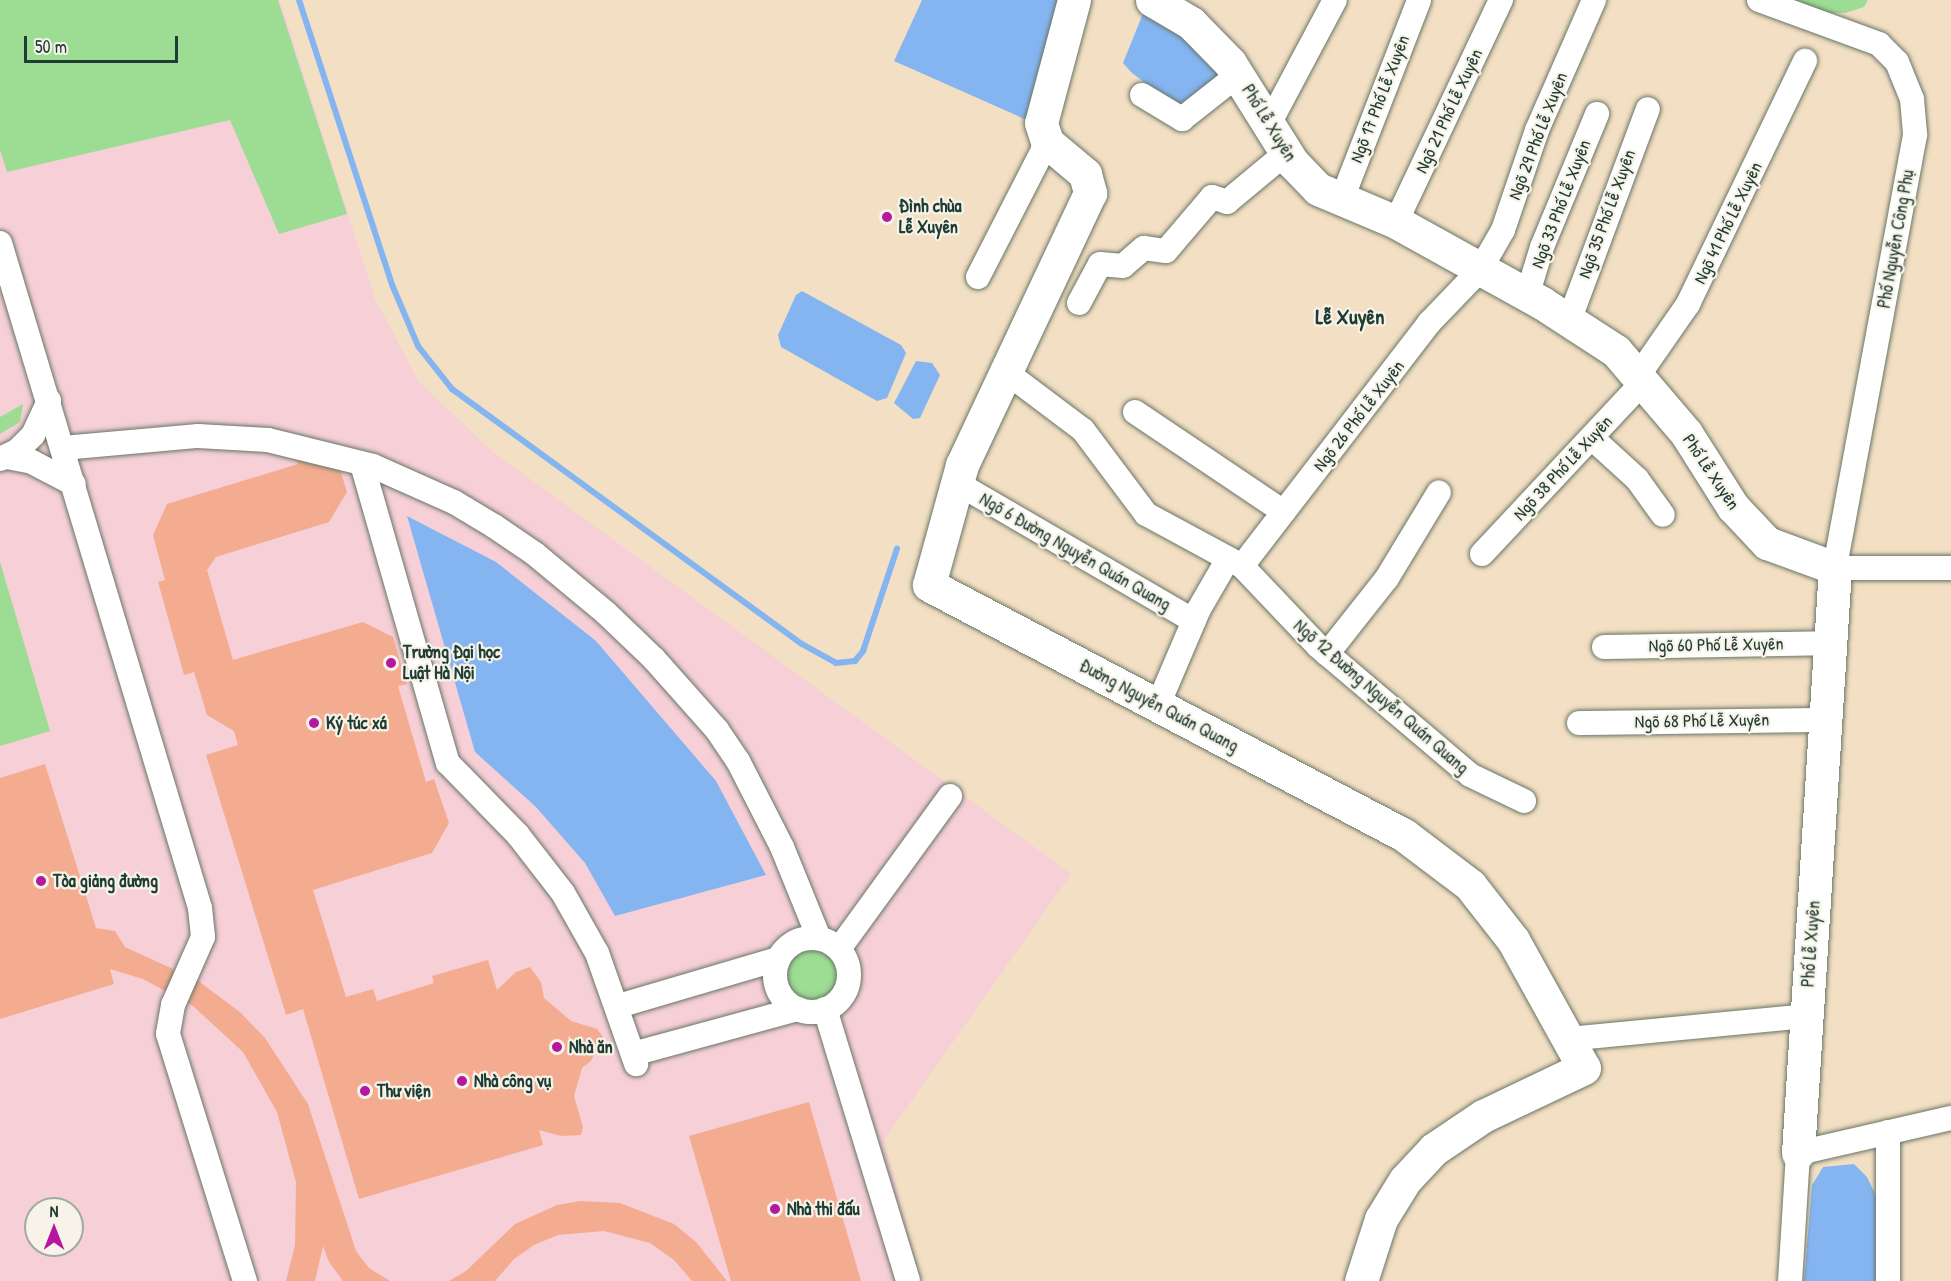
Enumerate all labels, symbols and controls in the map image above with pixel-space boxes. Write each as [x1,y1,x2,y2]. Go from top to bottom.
scale bar [27,24,182,62]
street label: Ngõ 17 Phố Lễ Xuyên [1346,32,1414,166]
text: 50 m [35,34,67,59]
street label: Ngõ 21 Phố Lễ Xuyên [1411,45,1487,177]
street label: Ngõ 29 Phố Lễ Xuyên [1504,69,1572,203]
street label: Phố Lễ Xuyên [1237,81,1301,165]
street label: Ngõ 33 Phố Lễ Xuyên [1527,137,1595,271]
street label: Ngõ 35 Phố Lễ Xuyên [1574,147,1640,281]
street label: Ngõ 41 Phố Lễ Xuyên [1689,159,1767,287]
street label: Phố Nguyễn Công Phụ [1873,168,1919,310]
place label: Đình chùa Lễ Xuyên [899,196,962,238]
marker: Đình chùa Lễ Xuyên [880,210,894,224]
district label: Lễ Xuyên [1316,304,1384,330]
street label: Ngõ 26 Phố Lễ Xuyên [1309,356,1409,476]
street label: Ngõ 38 Phố Lễ Xuyên [1509,411,1617,525]
street label: Phố Lễ Xuyên [1678,430,1744,514]
street label: Ngõ 6 Đường Nguyễn Quán Quang [976,488,1174,616]
street label: Ngõ 12 Đường Nguyễn Quán Quang [1289,615,1473,779]
street label: Ngõ 60 Phố Lễ Xuyên [1648,633,1784,657]
place label: Trường Đại học Luật Hà Nội [403,642,500,684]
street label: Đường Nguyễn Quán Quang [1076,655,1242,757]
marker: Trường Đại học Luật Hà Nội [384,656,398,670]
street label: Ngõ 68 Phố Lễ Xuyên [1635,709,1769,733]
place label: Ký túc xá [326,712,387,734]
marker: Ký túc xá [307,716,321,730]
place label: Tòa giảng đường [53,870,158,892]
marker: Tòa giảng đường [34,874,48,888]
street label: Phố Lễ Xuyên [1797,900,1825,988]
place label: Nhà ăn [569,1036,613,1058]
marker: Nhà ăn [550,1040,564,1054]
place label: Nhà công vụ [474,1070,551,1092]
marker: Nhà công vụ [455,1074,469,1088]
place label: Thư viện [377,1080,431,1102]
marker: Thư viện [358,1084,372,1098]
north arrow [24,1197,84,1257]
place label: Nhà thi đấu [787,1198,860,1220]
text: N [50,1200,58,1222]
marker: Nhà thi đấu [768,1202,782,1216]

